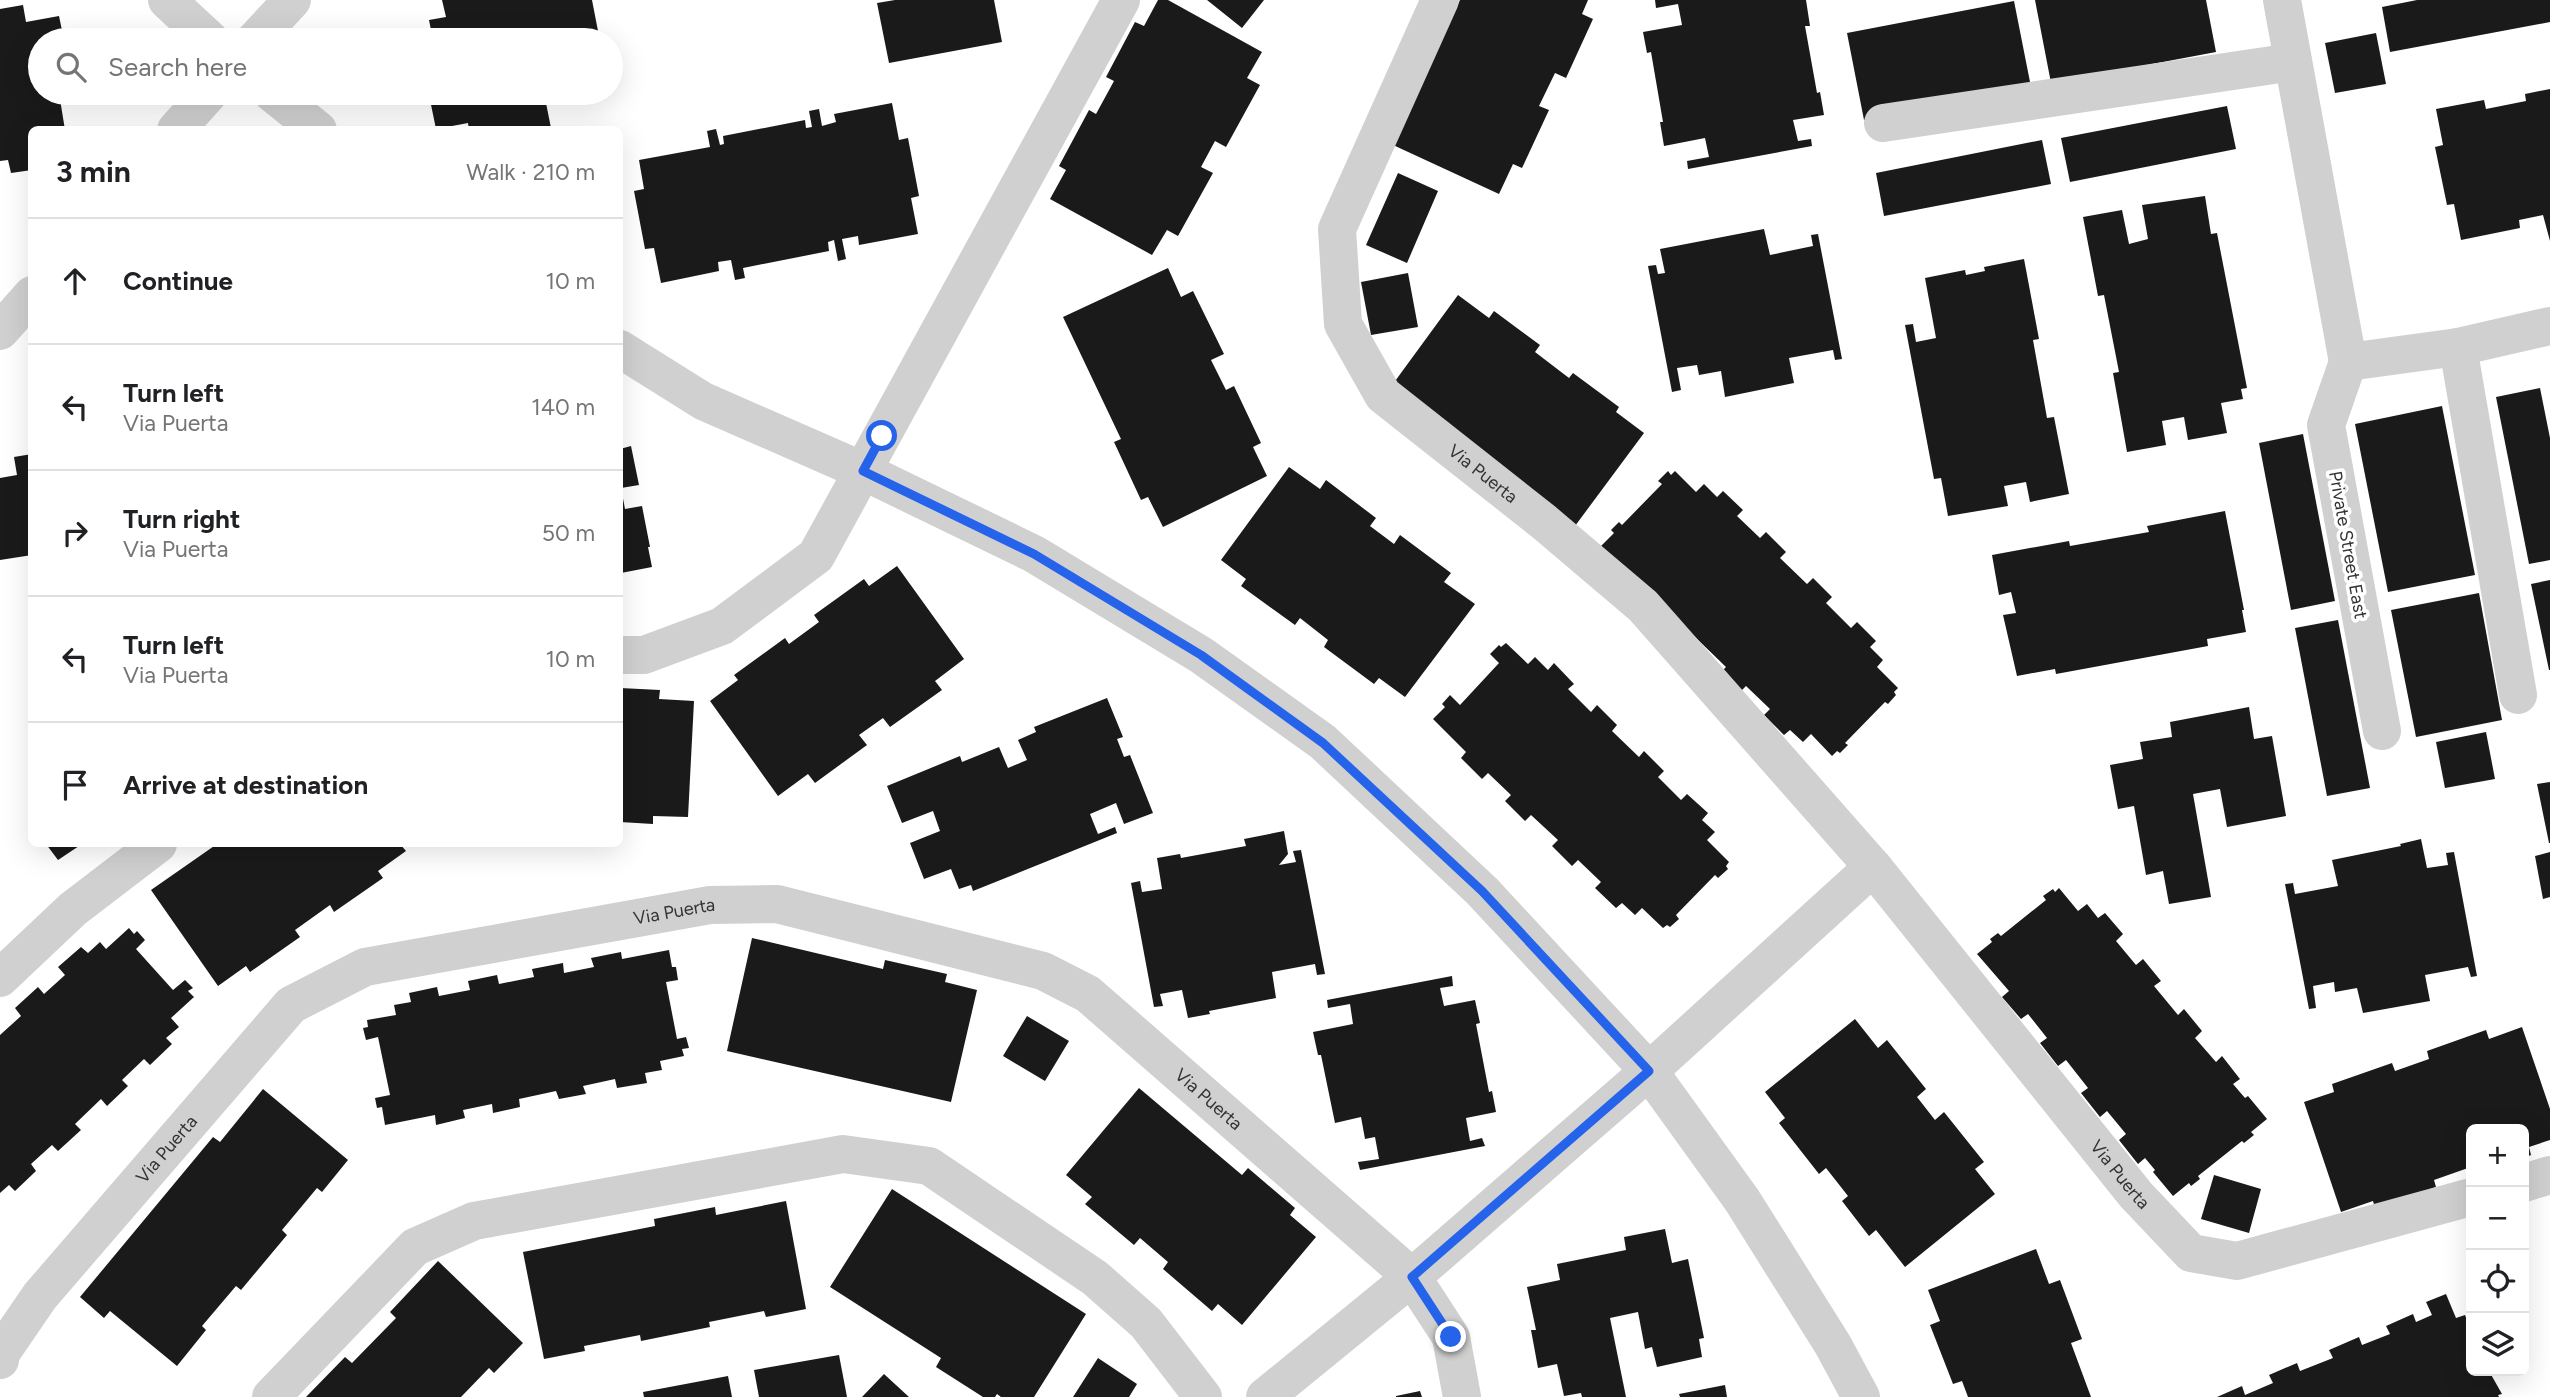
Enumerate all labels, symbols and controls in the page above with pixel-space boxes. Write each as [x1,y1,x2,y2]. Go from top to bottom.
search box [28,28,623,105]
icon: search [52,48,90,86]
text: Search here [108,51,247,83]
text: 3 min [56,153,131,190]
text: Walk · 210 m [466,158,595,186]
icon: ahead [56,262,94,300]
text: Continue [123,265,233,297]
text: 10 m [546,267,595,295]
text: Turn left [123,377,224,409]
icon: left [56,388,94,426]
text: 140 m [531,393,595,421]
text: Via Puerta [123,409,228,437]
route start [866,420,897,451]
street label: Via Puerta [1444,440,1522,508]
street label: Private Street East [2324,469,2372,621]
text: Turn right [123,503,240,535]
icon: right [56,514,94,552]
text: 50 m [542,519,595,547]
text: Via Puerta [123,535,228,563]
text: Turn left [123,629,224,661]
icon: left [56,640,94,678]
text: 10 m [546,645,595,673]
text: Via Puerta [123,661,228,689]
icon: arrive [56,766,94,804]
text: Arrive at destination [123,769,368,801]
street label: Via Puerta [632,894,715,930]
street label: Via Puerta [1170,1064,1247,1135]
street label: Via Puerta [131,1111,202,1188]
map controls [2466,1124,2529,1376]
button: + [2466,1124,2529,1187]
street label: Via Puerta [2085,1136,2155,1214]
button: − [2466,1187,2529,1250]
button: locate [2466,1250,2529,1313]
button: layers [2466,1313,2529,1376]
route end [1435,1321,1466,1352]

